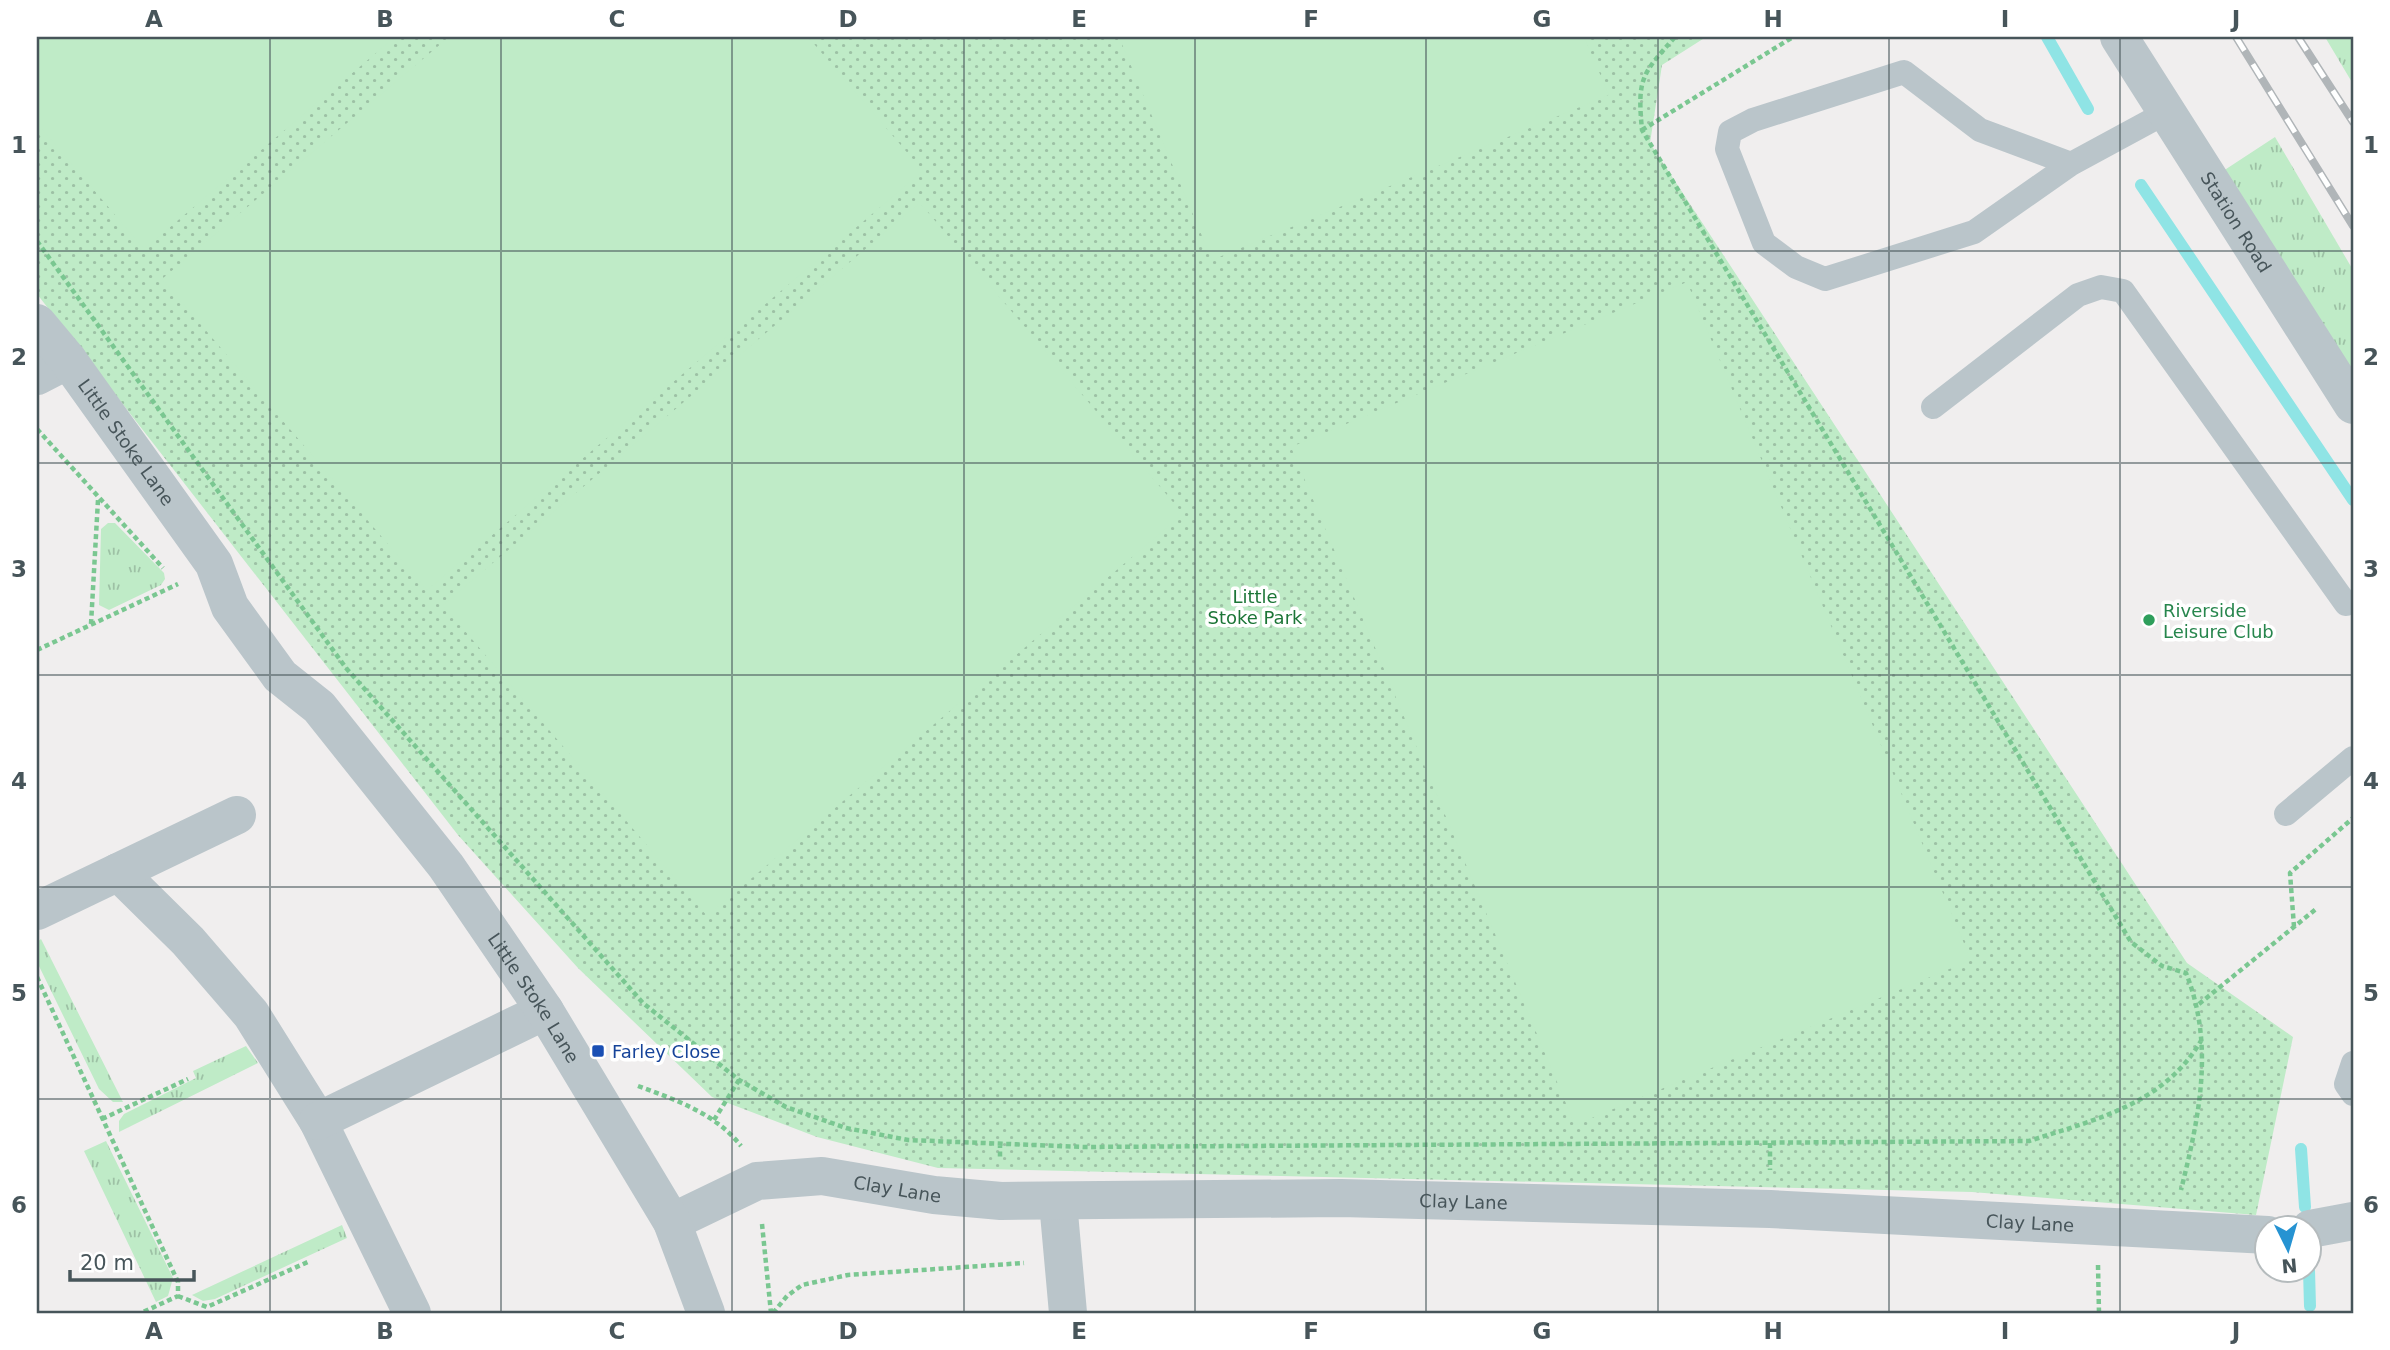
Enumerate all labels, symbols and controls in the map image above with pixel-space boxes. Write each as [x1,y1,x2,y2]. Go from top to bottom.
text: A [145,6,163,32]
text: B [376,6,394,32]
text: C [609,6,625,32]
text: D [838,6,858,32]
text: E [1071,6,1087,32]
text: F [1303,6,1319,32]
text: G [1533,6,1551,32]
text: H [1763,6,1783,32]
text: I [2001,6,2009,32]
text: J [2230,6,2240,32]
text: 1 [11,132,27,158]
text: 1 [2363,132,2379,158]
street label: Station Road [2197,168,2276,276]
text: 2 [11,344,27,370]
text: 2 [2363,344,2379,370]
street label: Little Stoke Lane [74,375,179,509]
text: 3 [11,556,27,582]
text: 3 [2363,556,2379,582]
park label: Little Stoke Park [1208,586,1303,628]
place label: Riverside Leisure Club [2163,600,2274,642]
marker: Riverside Leisure Club [2141,612,2157,628]
text: 4 [11,768,27,794]
text: 4 [2363,768,2379,794]
street label: Little Stoke Lane [484,929,584,1066]
text: 5 [11,980,27,1006]
text: 5 [2363,980,2379,1006]
place label: Farley Close [612,1041,721,1062]
marker: Farley Close [590,1043,606,1059]
street label: Clay Lane [852,1171,942,1206]
street label: Clay Lane [1419,1190,1508,1213]
text: 6 [11,1192,27,1218]
text: 6 [2363,1192,2379,1218]
street label: Clay Lane [1985,1210,2075,1235]
north arrow [2254,1214,2324,1284]
scale bar [70,1238,194,1282]
text: 20 m [80,1251,134,1275]
text: N [2281,1254,2298,1278]
text: A [145,1318,163,1344]
text: B [376,1318,394,1344]
text: C [609,1318,625,1344]
text: D [838,1318,858,1344]
text: E [1071,1318,1087,1344]
text: F [1303,1318,1319,1344]
text: G [1533,1318,1551,1344]
text: H [1763,1318,1783,1344]
text: I [2001,1318,2009,1344]
text: J [2230,1318,2240,1344]

